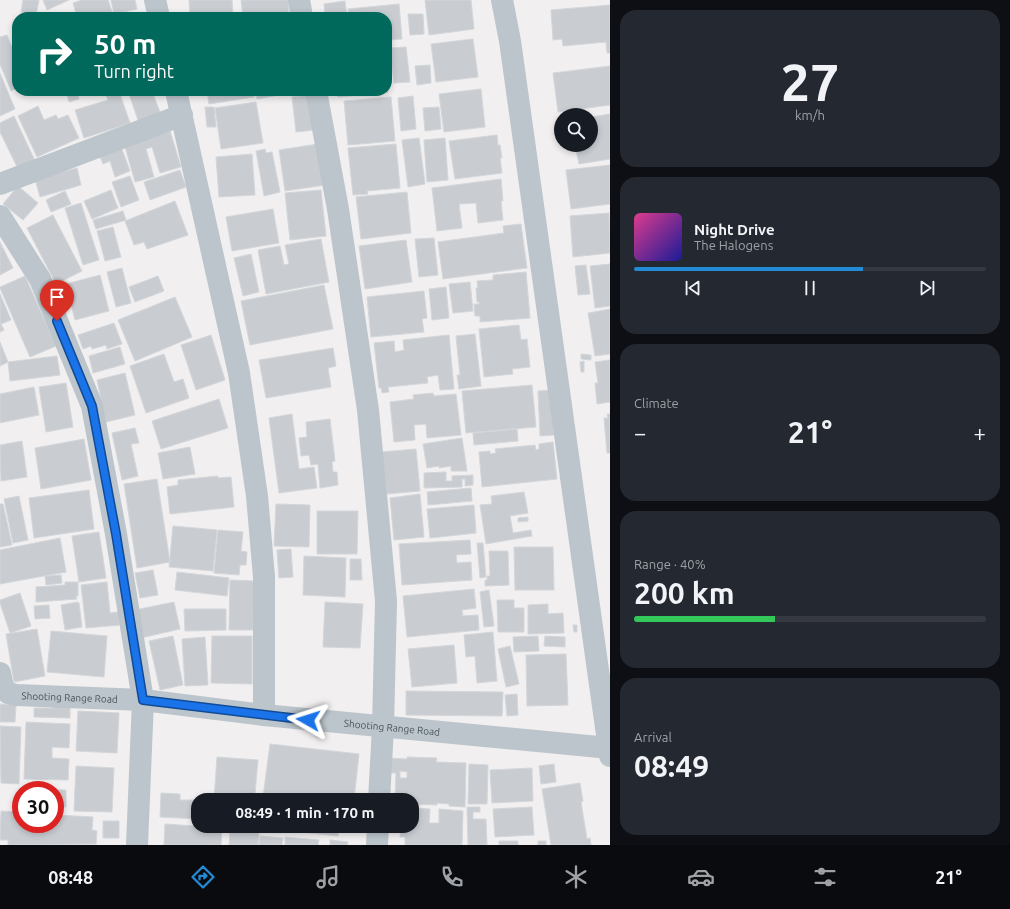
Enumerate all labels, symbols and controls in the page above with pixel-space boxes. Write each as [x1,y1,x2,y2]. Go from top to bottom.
icon: right [28,28,80,80]
text: 50 m [94,28,156,59]
text: 27 [781,53,839,111]
text: Turn right [94,61,174,81]
map controls [554,108,598,152]
button: search [554,108,598,152]
text: km/h [795,108,825,122]
text: Night Drive [694,221,775,238]
text: The Halogens [694,238,773,252]
icon: previous [682,277,704,299]
icon: pause [799,277,821,299]
icon: next [916,277,938,299]
pin [40,280,74,321]
icon: arrive [46,286,68,308]
text: Climate [634,396,679,410]
text: 21° [788,415,832,449]
text: − [634,420,646,445]
text: + [974,420,986,445]
text: Range · 40% [634,557,706,571]
text: 200 km [634,576,735,610]
street label: Shooting Range Road [21,690,118,705]
position arrow [287,699,329,741]
street label: Shooting Range Road [343,718,441,738]
text: Arrival [634,730,672,744]
text: 08:49 [634,749,709,783]
speed limit sign: 30 [12,781,64,833]
text: 08:49 · 1 min · 170 m [236,804,374,821]
icon: directions [189,863,217,891]
icon: music [314,863,342,891]
icon: phone [438,863,466,891]
icon: climate [562,863,590,891]
icon: car [687,863,715,891]
icon: filters [811,863,839,891]
text: 08:48 [48,867,93,887]
text: 21° [935,867,962,887]

